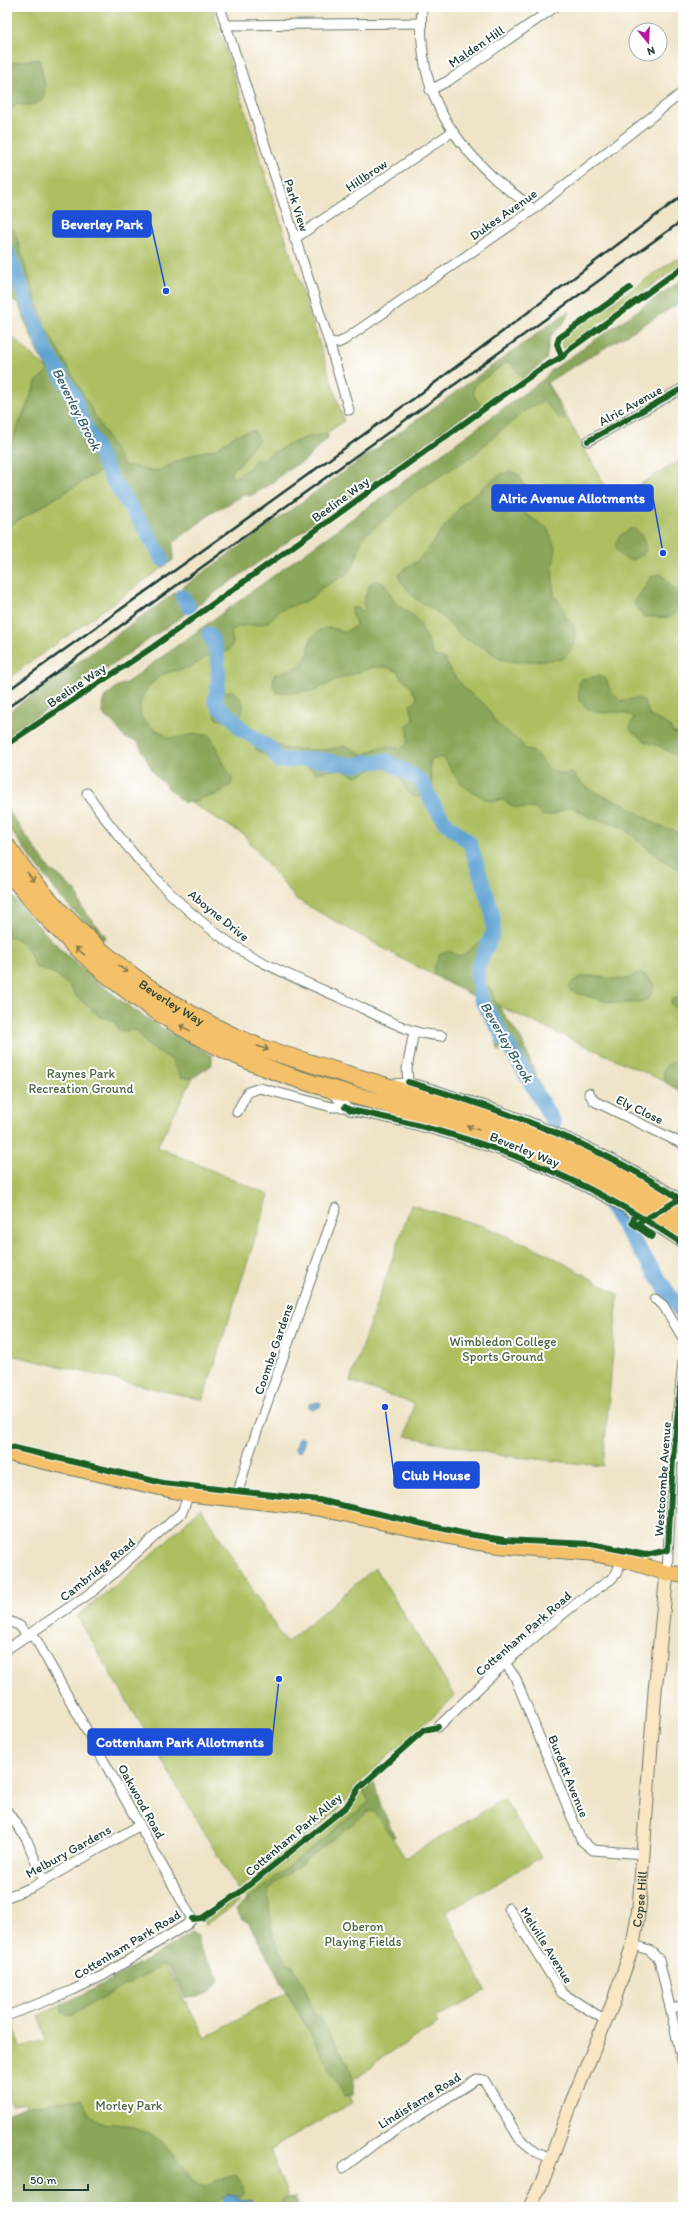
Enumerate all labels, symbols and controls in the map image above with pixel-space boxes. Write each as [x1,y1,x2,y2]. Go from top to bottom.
street label: Malden Hill [446,22,507,70]
north arrow [628,22,668,62]
text: N [645,44,656,58]
street label: Hillbrow [343,156,390,195]
street label: Park View [281,177,312,234]
street label: Dukes Avenue [467,186,540,243]
callout: Beverley Park [53,211,151,237]
text: Beverley Park [61,216,144,233]
water label: Beverley Brook [48,365,105,454]
street label: Alric Avenue [596,382,665,429]
street label: Beeline Way [309,474,372,525]
callout: Alric Avenue Allotments [492,485,653,511]
text: Alric Avenue Allotments [498,490,645,507]
street label: Beeline Way [44,660,108,711]
one-way arrow [27,872,36,883]
street label: Aboyne Drive [185,886,252,944]
one-way arrow [75,947,85,956]
one-way arrow [117,965,128,973]
street label: Beverley Way [136,976,207,1028]
water label: Beverley Brook [477,999,537,1086]
one-way arrow [179,1024,191,1031]
one-way arrow [256,1045,268,1053]
park label: Raynes Park Recreation Ground [28,1066,134,1096]
street label: Ely Close [614,1092,666,1127]
one-way arrow [467,1124,480,1131]
street label: Beverley Way [488,1129,562,1170]
street label: Coombe Gardens [251,1301,296,1397]
park label: Wimbledon College Sports Ground [449,1334,557,1364]
street label: Westcoombe Avenue [651,1421,674,1537]
callout: Club House [394,1462,479,1488]
text: Club House [402,1467,471,1484]
street label: Cambridge Road [57,1535,138,1604]
street label: Cottenham Park Road [472,1588,574,1679]
callout: Cottenham Park Allotments [88,1729,272,1755]
street label: Burdett Avenue [545,1733,592,1820]
text: Cottenham Park Allotments [96,1734,264,1751]
street label: Oakwood Road [115,1761,168,1841]
street label: Cottenham Park Alley [242,1790,345,1879]
street label: Melbury Gardens [23,1822,114,1881]
street label: Copse Hill [629,1870,650,1928]
street label: Melville Avenue [517,1904,576,1986]
street label: Cottenham Park Road [71,1907,183,1982]
park label: Oberon Playing Fields [325,1919,402,1949]
street label: Lindisfarne Road [375,2069,463,2132]
park label: Morley Park [96,2098,163,2113]
scale bar [24,2166,88,2192]
text: 50 m [30,2173,56,2187]

